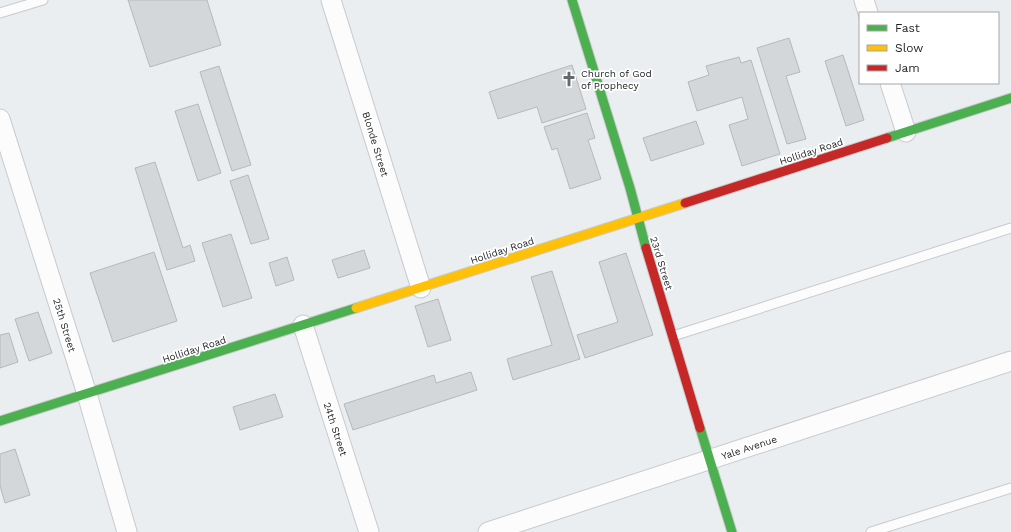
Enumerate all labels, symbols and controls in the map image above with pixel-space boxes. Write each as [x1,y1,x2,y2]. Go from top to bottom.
legend [859,12,999,84]
text: Fast [895,21,920,35]
text: Slow [895,41,923,55]
text: Jam [895,61,920,75]
place label: Church of God of Prophecy [581,68,652,91]
church icon: Church of God of Prophecy [560,70,578,88]
street label: Blonde Street [360,110,391,179]
street label: Holliday Road [778,136,844,167]
street label: Holliday Road [469,235,535,266]
street label: 23rd Street [648,235,675,292]
street label: 25th Street [51,297,78,354]
street label: Holliday Road [161,334,227,365]
street label: 24th Street [322,401,350,458]
street label: Yale Avenue [720,433,779,462]

